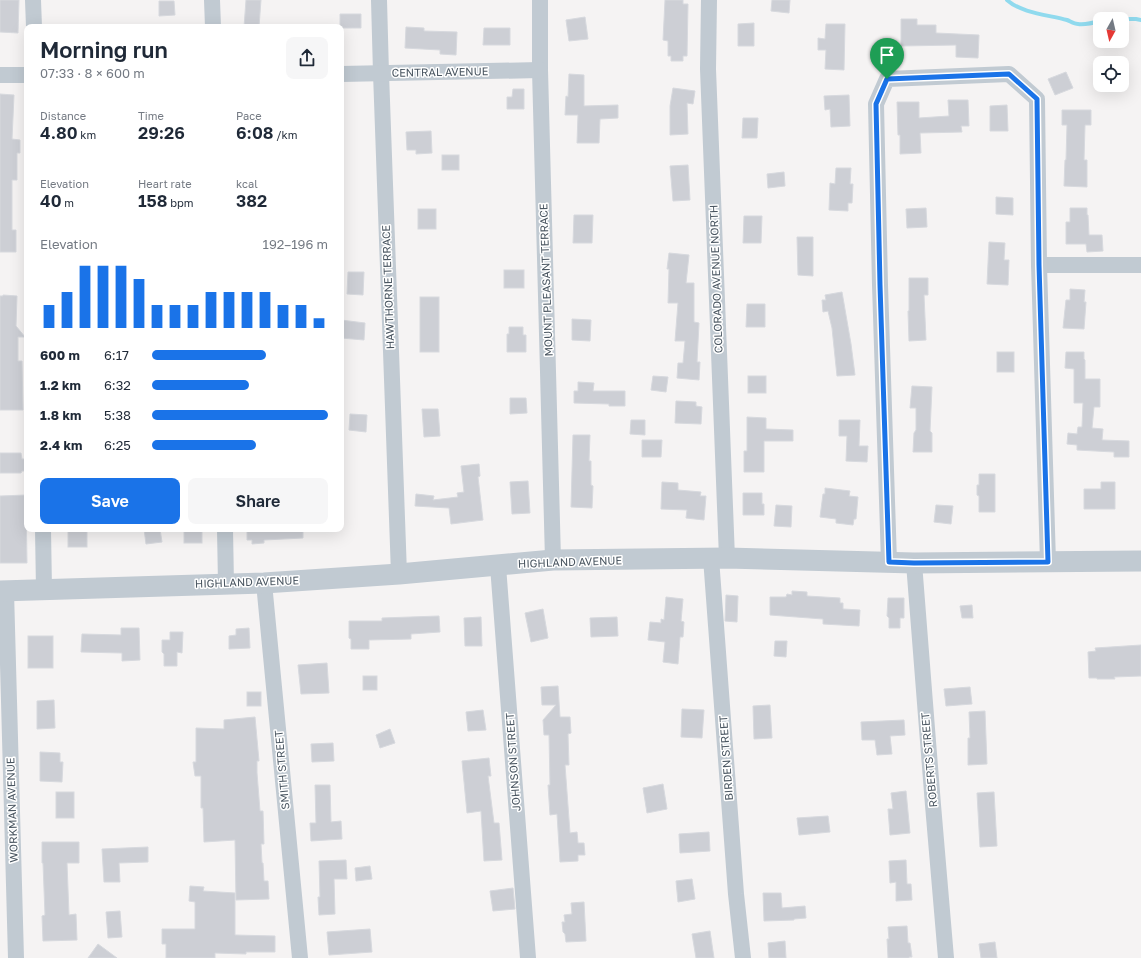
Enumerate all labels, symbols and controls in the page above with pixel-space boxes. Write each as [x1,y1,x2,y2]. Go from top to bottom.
north arrow [1093,12,1129,48]
map controls [1093,12,1129,92]
text: Morning run [40,36,168,63]
button: share [286,37,328,79]
pin [870,38,904,79]
icon: arrive [876,44,898,66]
button: locate [1093,56,1129,92]
street label: CENTRAL AVENUE [391,64,489,79]
text: 07:33 · 8 × 600 m [40,65,145,81]
text: Distance [40,109,86,122]
text: Time [138,109,164,122]
text: Pace [236,109,262,122]
text: 4.80 [40,122,78,143]
text: 29:26 [138,122,185,143]
text: 6:08 [236,122,273,143]
text: km [78,128,96,141]
text: /km [273,128,297,141]
text: Elevation [40,177,89,190]
text: Heart rate [138,177,192,190]
text: kcal [236,177,258,190]
text: 40 [40,190,62,211]
text: 158 [138,190,167,211]
text: 382 [236,190,267,211]
text: m [62,196,74,209]
text: bpm [167,196,193,209]
street label: MOUNT PLEASANT TERRACE [536,203,555,357]
street label: COLORADO AVENUE NORTH [706,205,725,353]
street label: HAWTHORNE TERRACE [379,224,396,349]
text: Elevation [40,236,98,252]
text: 192–196 m [263,236,328,252]
text: 600 m [40,347,80,363]
text: 6:17 [104,347,129,363]
text: 1.2 km [40,377,81,393]
text: 6:32 [104,377,131,393]
text: 1.8 km [40,407,81,423]
text: 5:38 [104,407,131,423]
text: 2.4 km [40,437,82,453]
text: 6:25 [104,437,131,453]
button: Save [40,478,180,524]
button: Share [188,478,328,524]
street label: HIGHLAND AVENUE [518,553,623,570]
street label: HIGHLAND AVENUE [195,573,300,590]
street label: JOHNSON STREET [503,712,522,812]
street label: ROBERTS STREET [918,712,939,808]
street label: BIRDEN STREET [716,715,735,801]
street label: SMITH STREET [272,730,291,810]
street label: WORKMAN AVENUE [3,757,20,863]

